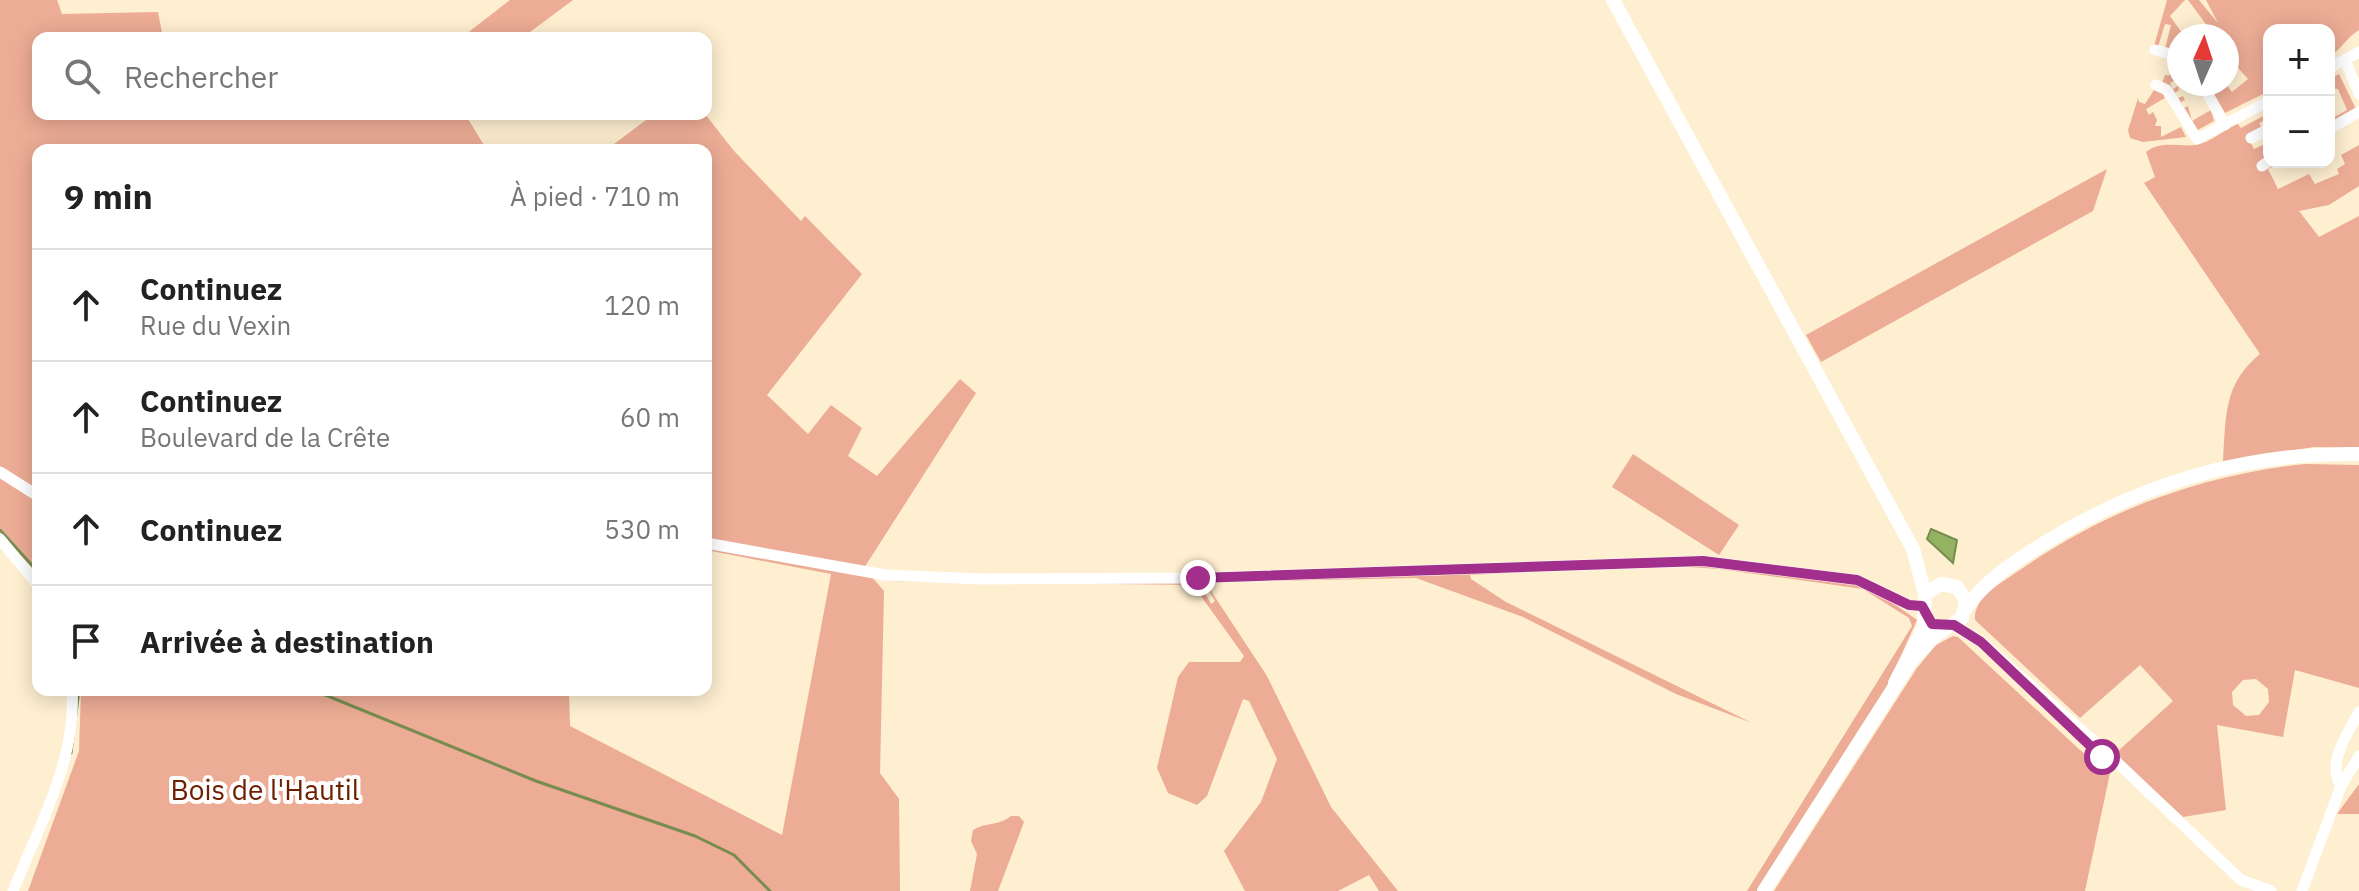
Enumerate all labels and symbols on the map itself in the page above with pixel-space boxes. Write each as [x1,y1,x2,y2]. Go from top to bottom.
north arrow [2167,24,2239,96]
route end [1180,560,1216,596]
route start [2084,739,2120,775]
park label: Bois de l'Hautil [171,771,359,808]

